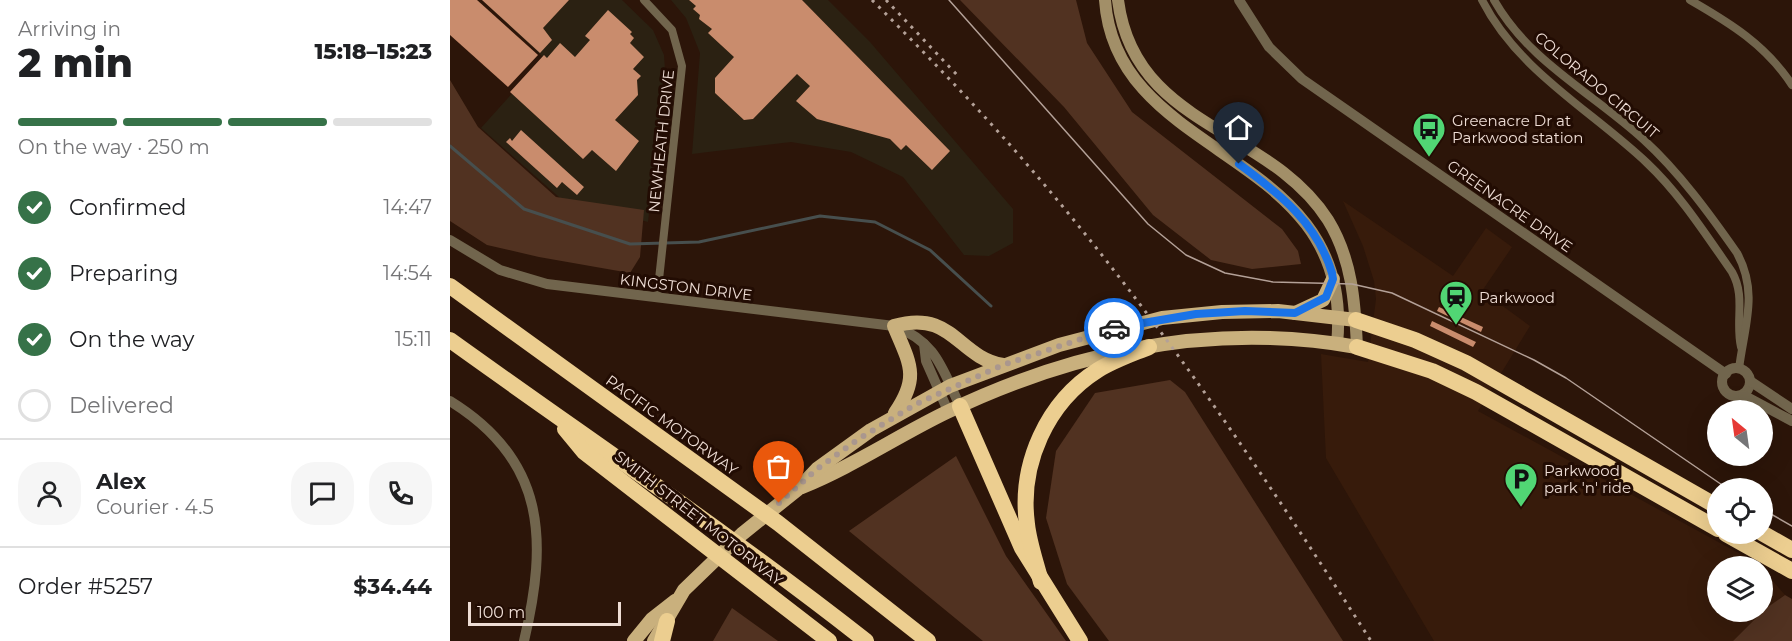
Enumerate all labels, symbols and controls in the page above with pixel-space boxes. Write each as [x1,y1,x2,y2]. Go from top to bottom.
text: Arriving in [18,17,121,41]
street label: COLORADO CIRCUIT [1531,28,1663,143]
text: 15:18–15:23 [314,38,432,65]
text: 2 min [18,39,133,87]
street label: NEWHEATH DRIVE [644,69,678,213]
pin [1213,102,1264,164]
icon: home [1222,111,1255,144]
bus stop icon: Greenacre Dr at Parkwood station [1411,111,1447,158]
place label: Greenacre Dr at Parkwood station [1452,111,1583,147]
text: On the way · 250 m [18,135,210,159]
street label: GREENACRE DRIVE [1444,156,1576,256]
icon: check [18,191,51,224]
text: Confirmed [69,194,186,221]
text: 14:47 [383,195,432,219]
icon: check [18,257,51,290]
text: Preparing [69,260,178,287]
text: 14:54 [383,261,432,285]
street label: KINGSTON DRIVE [619,269,753,305]
station icon: Parkwood [1438,279,1474,326]
place label: Parkwood [1479,288,1555,307]
courier [1084,298,1144,358]
icon: car [1098,312,1131,345]
icon: check [18,323,51,356]
text: On the way [69,326,194,353]
text: 15:11 [395,327,432,351]
street label: PACIFIC MOTORWAY [602,371,742,480]
text: Delivered [69,392,174,419]
north arrow [1707,400,1773,466]
map controls [1707,400,1773,622]
pin [753,441,804,503]
street label: SMITH STREET MOTORWAY [611,446,787,590]
icon: bag [762,450,795,483]
parking icon: Parkwood park 'n' ride [1503,461,1539,508]
place label: Parkwood park 'n' ride [1544,461,1631,497]
button: person [18,462,81,525]
button: chat [291,462,354,525]
button: phone [369,462,432,525]
text: Alex [96,468,146,495]
button: locate [1707,478,1773,544]
text: Courier · 4.5 [96,495,214,519]
button: layers [1707,556,1773,622]
text: Order #5257 [18,573,153,600]
text: $34.44 [353,573,432,600]
scale bar [468,599,621,626]
text: 100 m [477,603,525,622]

